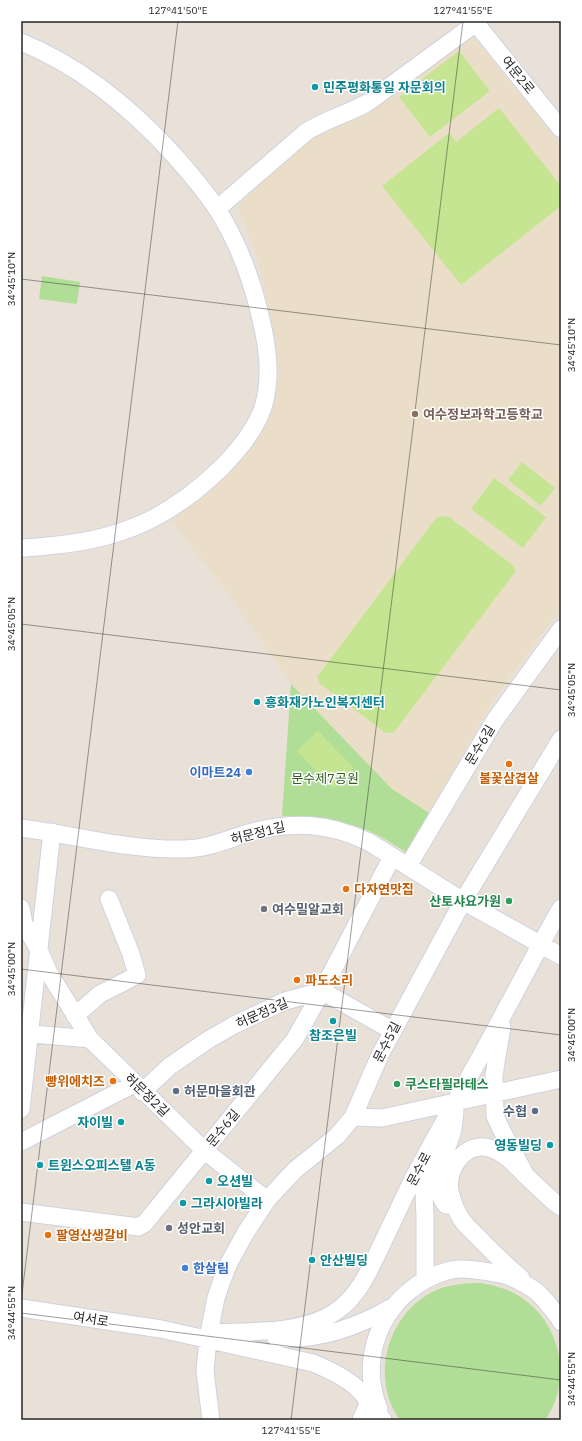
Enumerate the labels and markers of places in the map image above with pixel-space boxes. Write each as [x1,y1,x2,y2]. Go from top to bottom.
place label: 민주평화통일 자문회의 [323,79,446,96]
marker: 민주평화통일 자문회의 [310,82,320,92]
place label: 여수정보과학고등학교 [423,406,543,423]
marker: 여수정보과학고등학교 [410,409,420,419]
place label: 흥화재가노인복지센터 [265,694,385,711]
marker: 흥화재가노인복지센터 [252,697,262,707]
marker: 불꽃삼겹살 [504,759,514,769]
place label: 이마트24 [190,764,241,781]
marker: 이마트24 [244,767,254,777]
place label: 불꽃삼겹살 [479,770,539,787]
place label: 다자연맛집 [354,881,414,898]
marker: 다자연맛집 [341,884,351,894]
place label: 산토샤요가원 [429,893,501,910]
marker: 산토샤요가원 [504,896,514,906]
place label: 여수밀알교회 [272,901,344,918]
marker: 여수밀알교회 [259,904,269,914]
place label: 파도소리 [305,972,353,989]
marker: 파도소리 [292,975,302,985]
marker: 참조은빌 [328,1016,338,1026]
place label: 참조은빌 [309,1027,357,1044]
place label: 빵위에치즈 [45,1073,105,1090]
marker: 빵위에치즈 [108,1076,118,1086]
place label: 쿠스타필라테스 [405,1076,489,1093]
marker: 쿠스타필라테스 [392,1079,402,1089]
place label: 허문마을회관 [184,1083,256,1100]
marker: 허문마을회관 [171,1086,181,1096]
place label: 수협 [503,1103,527,1120]
marker: 수협 [530,1106,540,1116]
place label: 자이빌 [77,1114,113,1131]
marker: 자이빌 [116,1117,126,1127]
place label: 영동빌딩 [494,1137,542,1154]
marker: 영동빌딩 [545,1140,555,1150]
place label: 트윈스오피스텔 A동 [48,1157,156,1174]
marker: 트윈스오피스텔 A동 [35,1160,45,1170]
place label: 오션빌 [217,1173,253,1190]
marker: 오션빌 [204,1176,214,1186]
place label: 그라시아빌라 [191,1195,263,1212]
marker: 그라시아빌라 [178,1198,188,1208]
place label: 성안교회 [177,1220,225,1237]
marker: 성안교회 [164,1223,174,1233]
place label: 팔영산생갈비 [56,1227,128,1244]
marker: 팔영산생갈비 [43,1230,53,1240]
place label: 안산빌딩 [320,1252,368,1269]
marker: 안산빌딩 [307,1255,317,1265]
place label: 한살림 [193,1260,229,1277]
marker: 한살림 [180,1263,190,1273]

